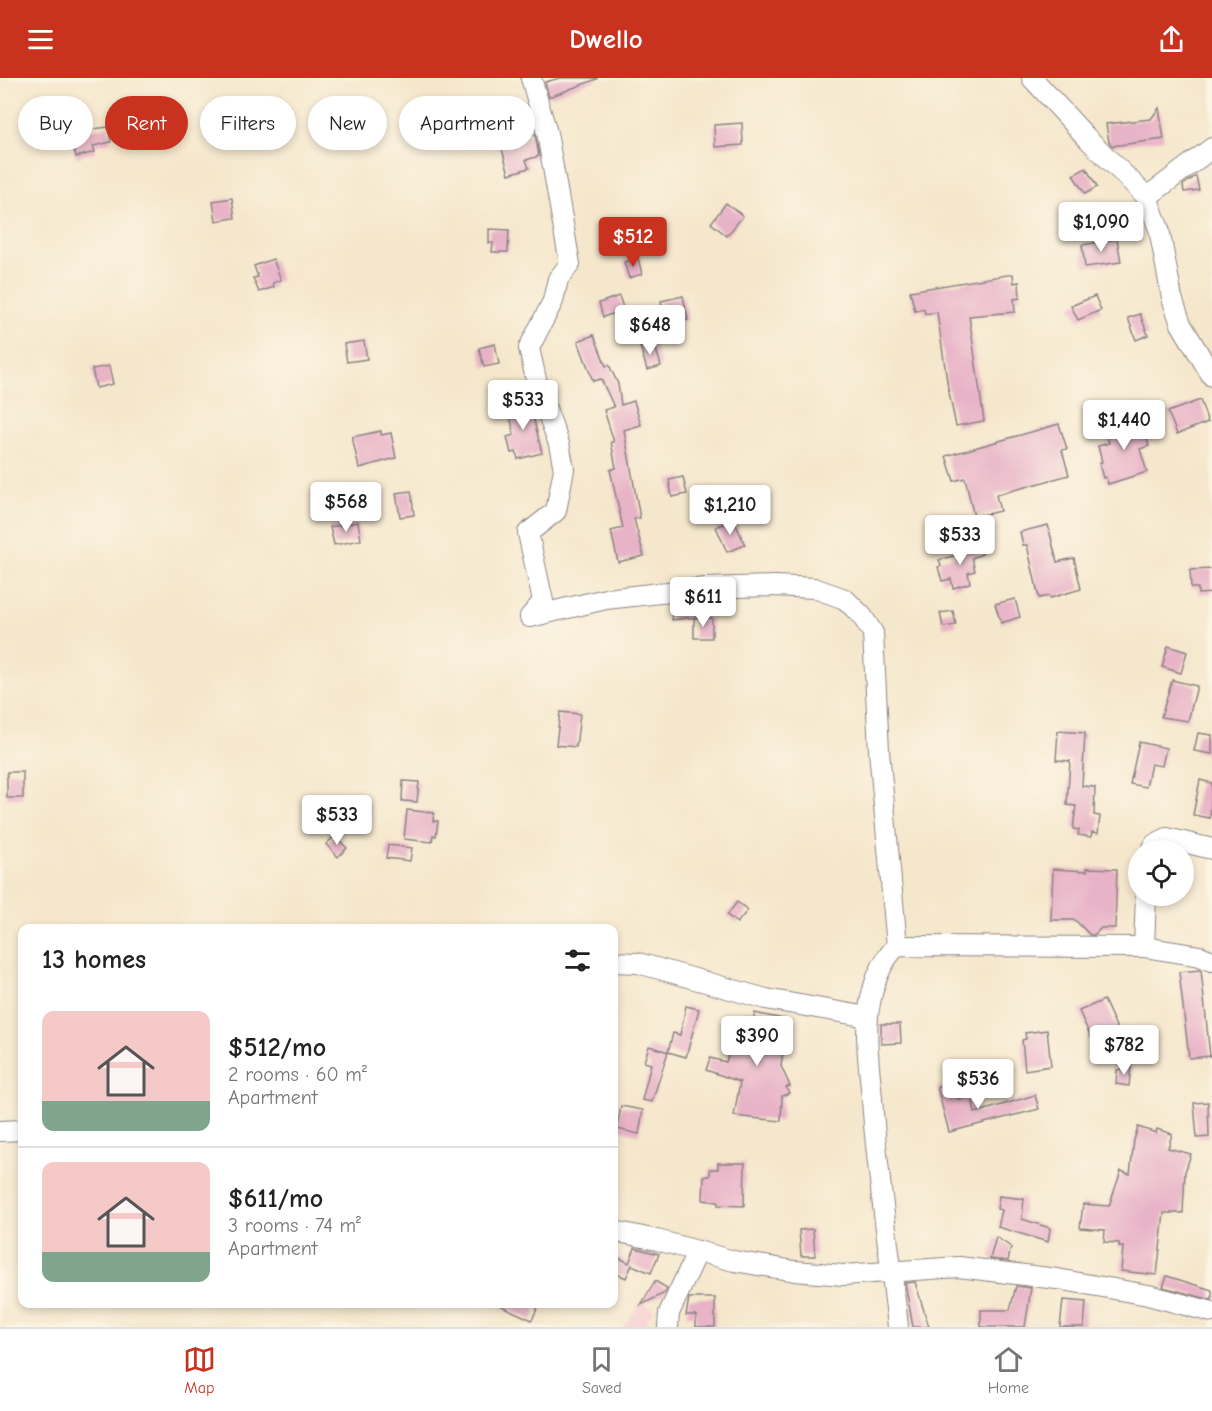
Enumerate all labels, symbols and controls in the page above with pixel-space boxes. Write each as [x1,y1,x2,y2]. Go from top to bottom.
icon: menu [24,23,57,56]
icon: share [1155,23,1188,56]
text: Dwello [569,24,643,55]
chip: Buy [18,96,93,150]
chip: Rent [105,96,188,150]
chip: Filters [200,96,296,150]
chip: New [308,96,387,150]
chip: Apartment [399,96,535,150]
pin: $1,090 [1052,202,1150,253]
text: $1,090 [1072,210,1130,233]
pin: $512 [597,217,669,268]
text: $512 [613,225,653,248]
pin: $648 [614,305,686,356]
text: $648 [629,313,671,336]
pin: $533 [487,380,559,431]
text: $533 [502,388,544,411]
pin: $1,440 [1075,400,1173,451]
text: $1,440 [1097,408,1151,431]
pin: $568 [310,482,382,533]
pin: $1,210 [681,485,779,536]
text: $568 [324,490,368,513]
text: $1,210 [704,493,756,516]
pin: $533 [924,515,996,566]
text: $533 [939,523,981,546]
pin: $611 [667,577,739,628]
text: $611 [684,585,722,608]
pin: $533 [301,795,373,846]
text: $533 [316,803,358,826]
map controls [1128,840,1194,906]
button: locate [1128,840,1194,906]
icon: filters [561,944,594,977]
text: 13 homes [42,945,146,975]
pin: $390 [721,1016,793,1067]
text: $390 [735,1024,779,1047]
pin: $782 [1088,1025,1160,1076]
text: $512/mo [228,1033,326,1063]
text: $782 [1104,1033,1144,1056]
icon: home [90,1035,162,1107]
pin: $536 [942,1059,1014,1110]
text: 2 rooms · 60 m² [228,1063,367,1086]
text: $536 [957,1067,999,1090]
text: Apartment [228,1086,318,1109]
text: $611/mo [228,1184,323,1214]
icon: home [90,1186,162,1258]
text: 3 rooms · 74 m² [228,1214,361,1237]
text: Apartment [228,1237,318,1260]
tab: Map [183,1343,216,1397]
tab: Saved [582,1343,622,1397]
tab: Home [988,1343,1029,1397]

